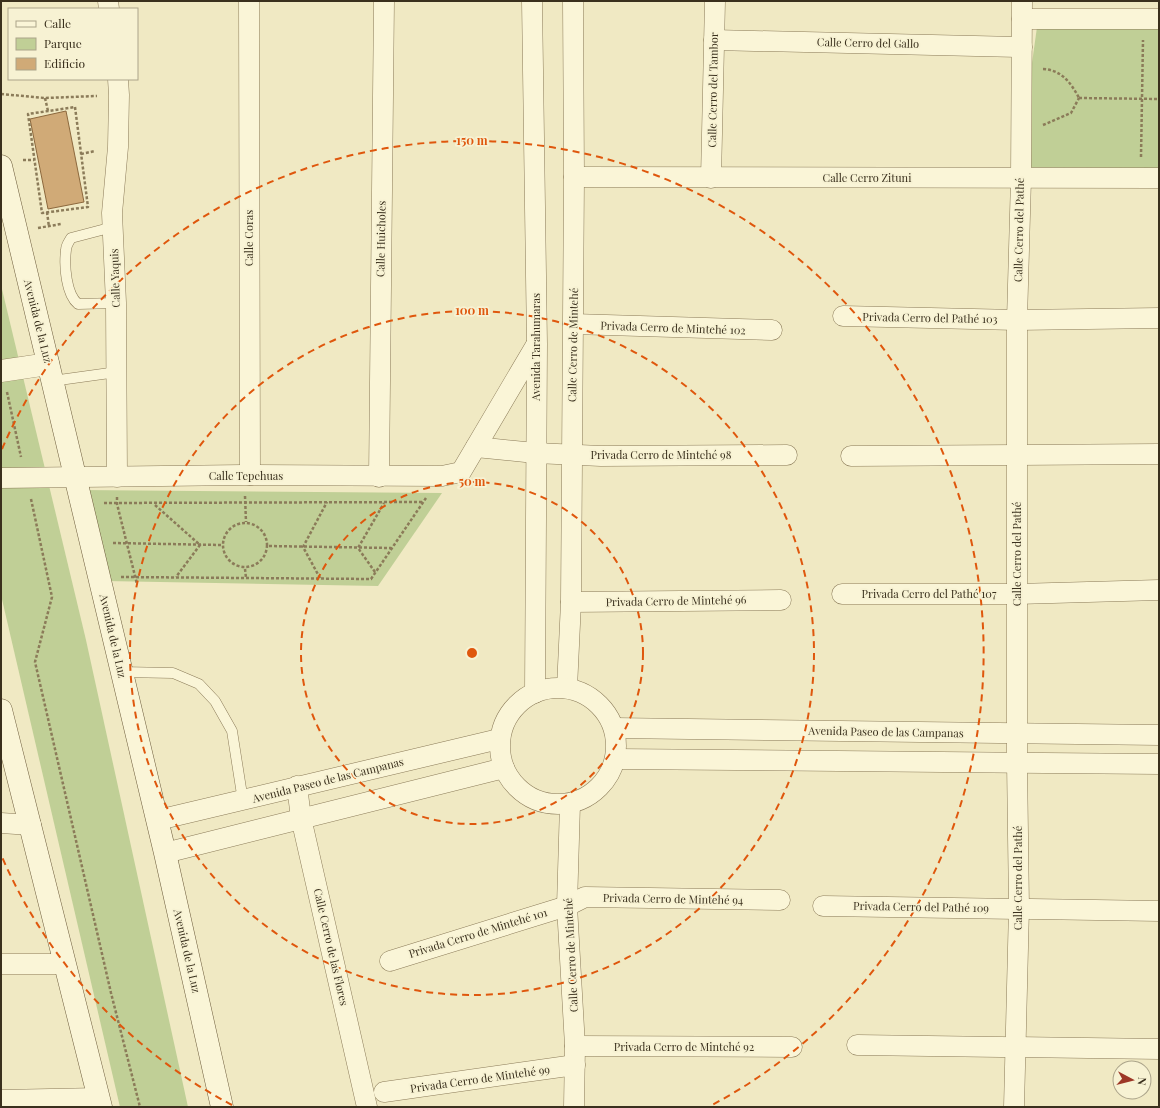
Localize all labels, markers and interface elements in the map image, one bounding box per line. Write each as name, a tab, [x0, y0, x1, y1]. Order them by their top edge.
legend	[8, 8, 138, 80]
text: Calle	[44, 15, 71, 31]
street label: Calle Cerro del Tambor	[704, 32, 721, 148]
street label: Calle Cerro del Gallo	[817, 34, 919, 51]
text: Parque	[44, 35, 82, 51]
text: Edificio	[44, 55, 86, 71]
text: 150 m	[456, 132, 488, 148]
street label: Calle Cerro Zituni	[823, 170, 911, 185]
street label: Calle Cerro del Pathé	[1010, 177, 1027, 282]
street label: Calle Huicholes	[372, 200, 389, 277]
street label: Calle Coras	[241, 210, 256, 266]
street label: Calle Yaquis	[106, 248, 123, 308]
street label: Avenida de la Luz	[21, 277, 56, 364]
street label: Calle Cerro de Mintehé	[564, 287, 581, 402]
street label: Avenida Tarahumaras	[528, 293, 543, 402]
text: 100 m	[455, 302, 489, 318]
street label: Privada Cerro del Pathé 103	[862, 309, 998, 326]
street label: Privada Cerro de Mintehé 102	[600, 317, 746, 338]
street label: Privada Cerro de Mintehé 98	[591, 447, 732, 462]
street label: Calle Tepehuas	[209, 468, 283, 483]
text: 50 m	[459, 473, 486, 489]
street label: Calle Cerro del Pathé	[1009, 501, 1024, 606]
street label: Privada Cerro del Pathé 107	[862, 586, 997, 601]
street label: Avenida de la Luz	[96, 591, 130, 679]
street label: Privada Cerro de Mintehé 96	[605, 592, 747, 609]
centre of rings	[465, 646, 479, 660]
street label: Avenida Paseo de las Campanas	[807, 723, 964, 740]
street label: Avenida Paseo de las Campanas	[250, 753, 405, 806]
street label: Calle Cerro del Pathé	[1010, 825, 1025, 930]
street label: Calle Cerro de las Flores	[311, 887, 352, 1007]
street label: Privada Cerro de Mintehé 94	[603, 890, 744, 907]
street label: Calle Cerro de Mintehé	[560, 897, 581, 1013]
street label: Privada Cerro del Pathé 109	[853, 898, 989, 915]
street label: Privada Cerro de Mintehé 101	[407, 904, 549, 961]
street label: Avenida de la Luz	[170, 906, 204, 994]
street label: Privada Cerro de Mintehé 92	[614, 1039, 754, 1054]
north arrow	[1112, 1060, 1152, 1100]
street label: Privada Cerro de Mintehé 99	[409, 1061, 551, 1096]
text: N	[1134, 1076, 1150, 1086]

